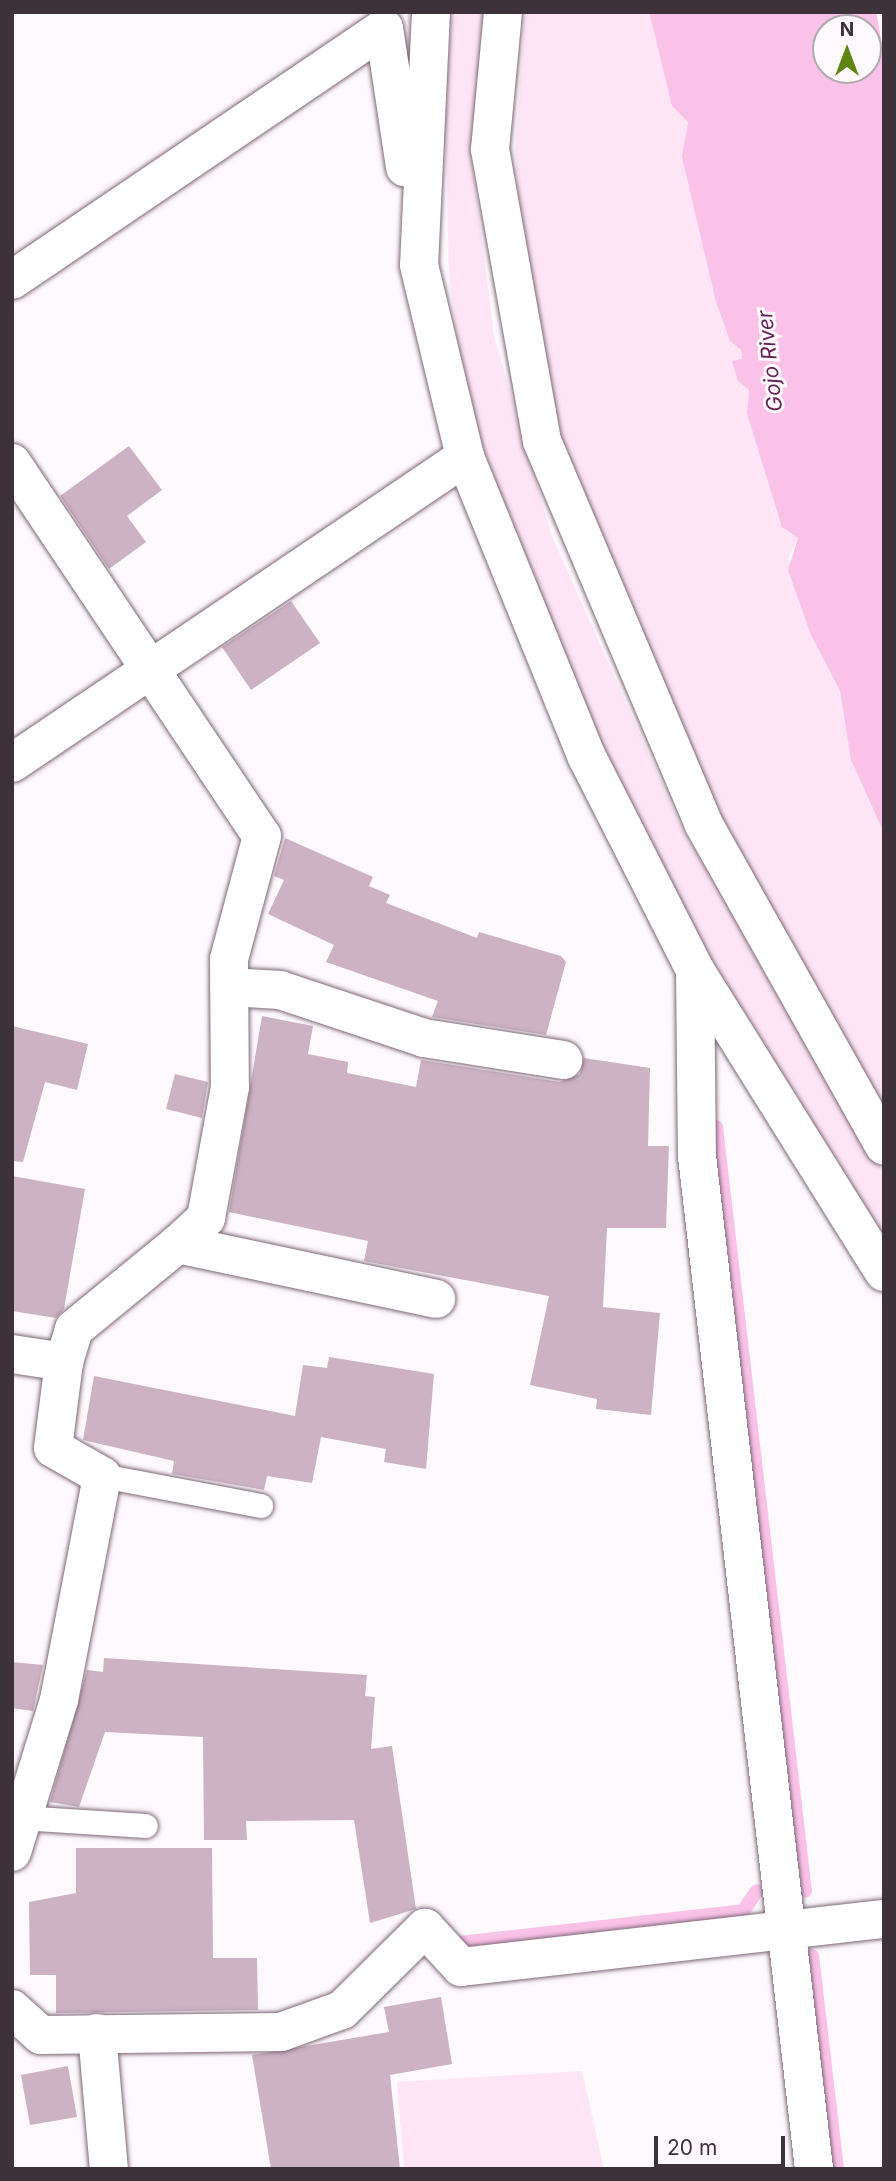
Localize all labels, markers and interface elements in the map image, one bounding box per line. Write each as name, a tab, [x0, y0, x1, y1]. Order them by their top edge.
north arrow	[812, 14, 882, 84]
text: N	[840, 18, 854, 41]
water label: Gojo River	[752, 309, 788, 413]
scale bar	[658, 2122, 789, 2166]
text: 20 m	[667, 2135, 717, 2160]

